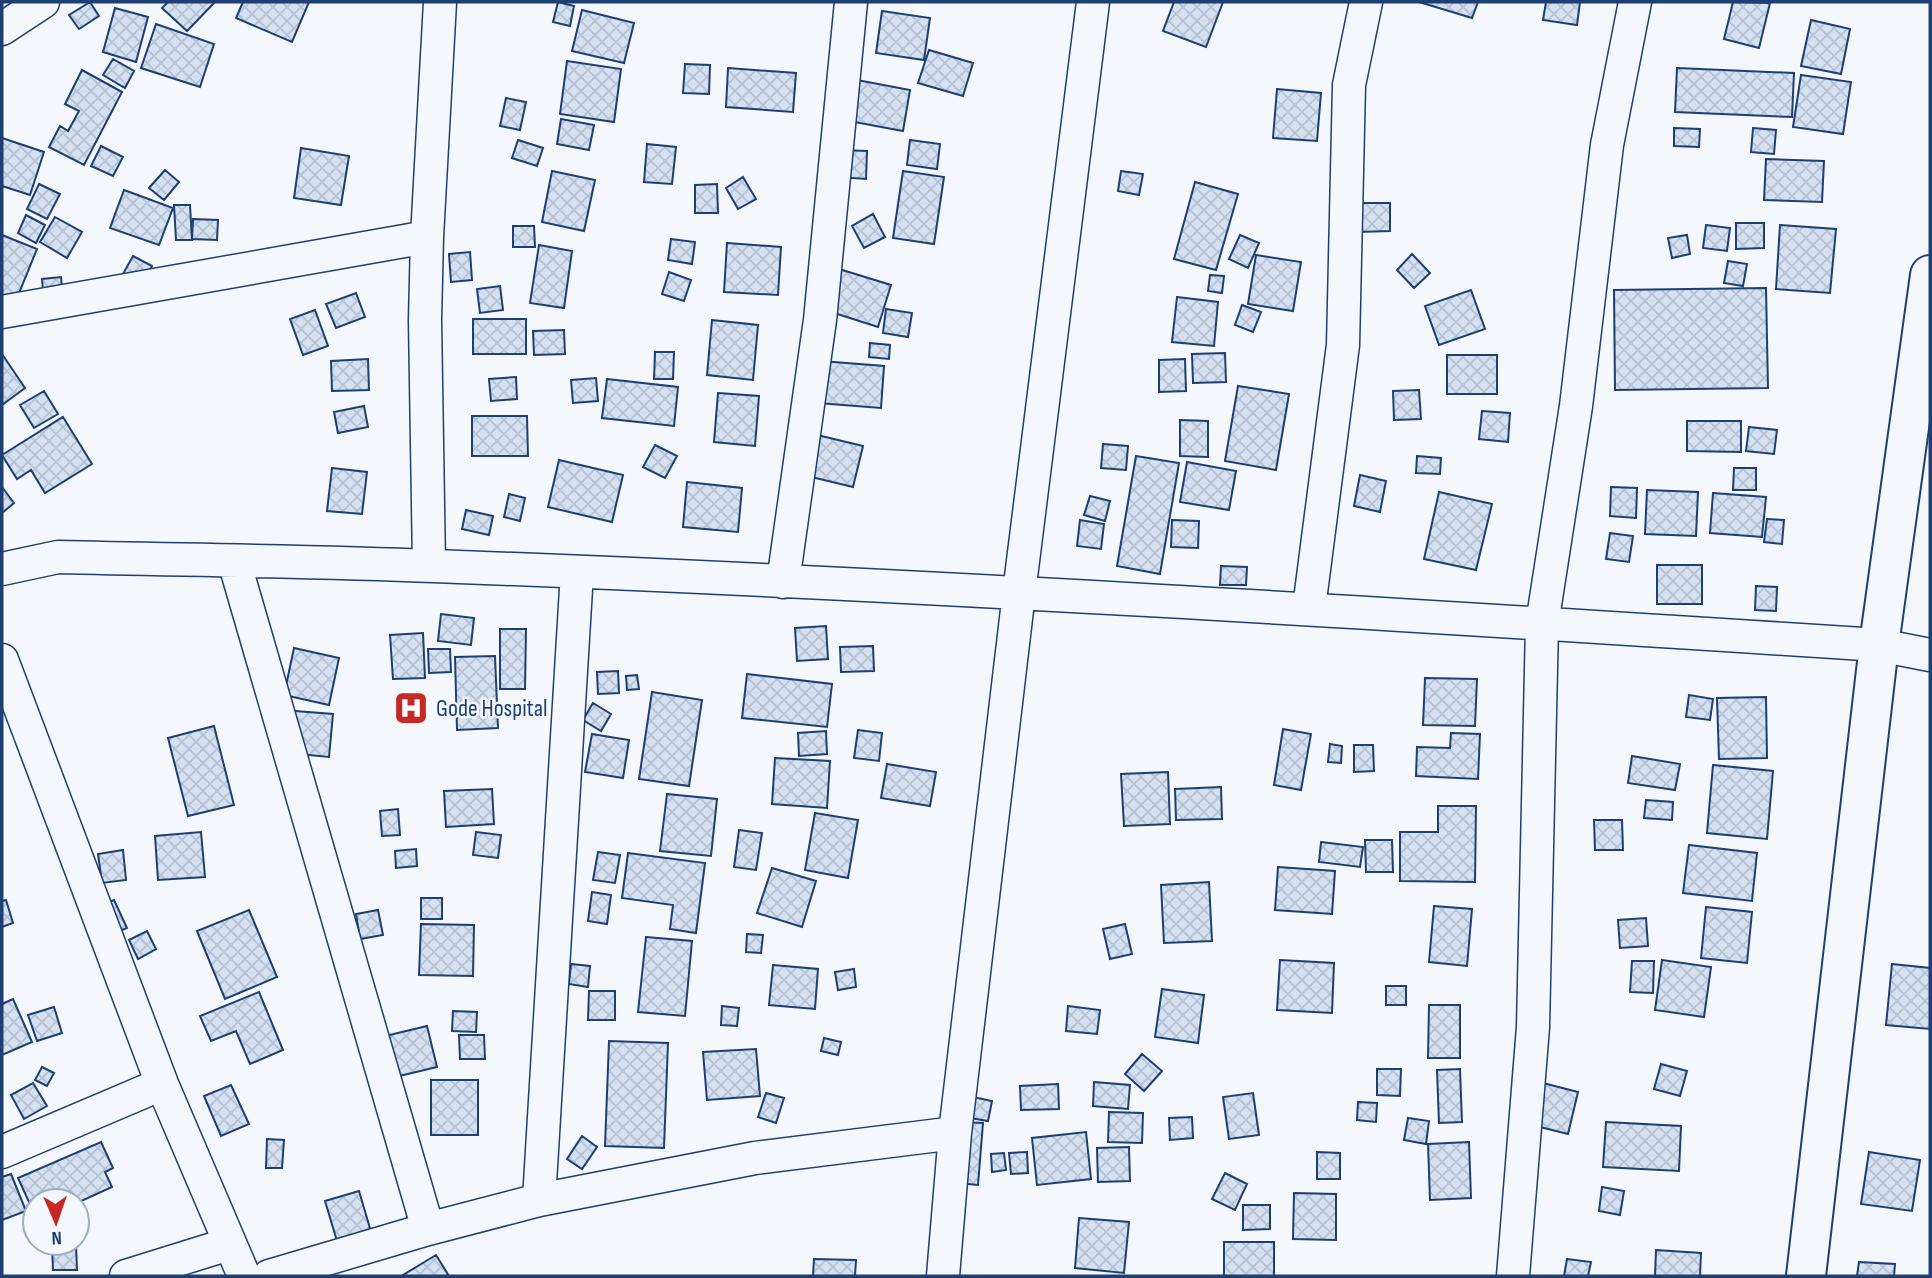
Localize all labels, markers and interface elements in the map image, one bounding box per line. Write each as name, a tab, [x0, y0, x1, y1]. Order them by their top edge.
hospital icon: Gode Hospital	[392, 689, 430, 727]
place label: Gode Hospital	[436, 694, 548, 723]
north arrow	[21, 1187, 91, 1257]
text: N	[51, 1226, 62, 1249]

